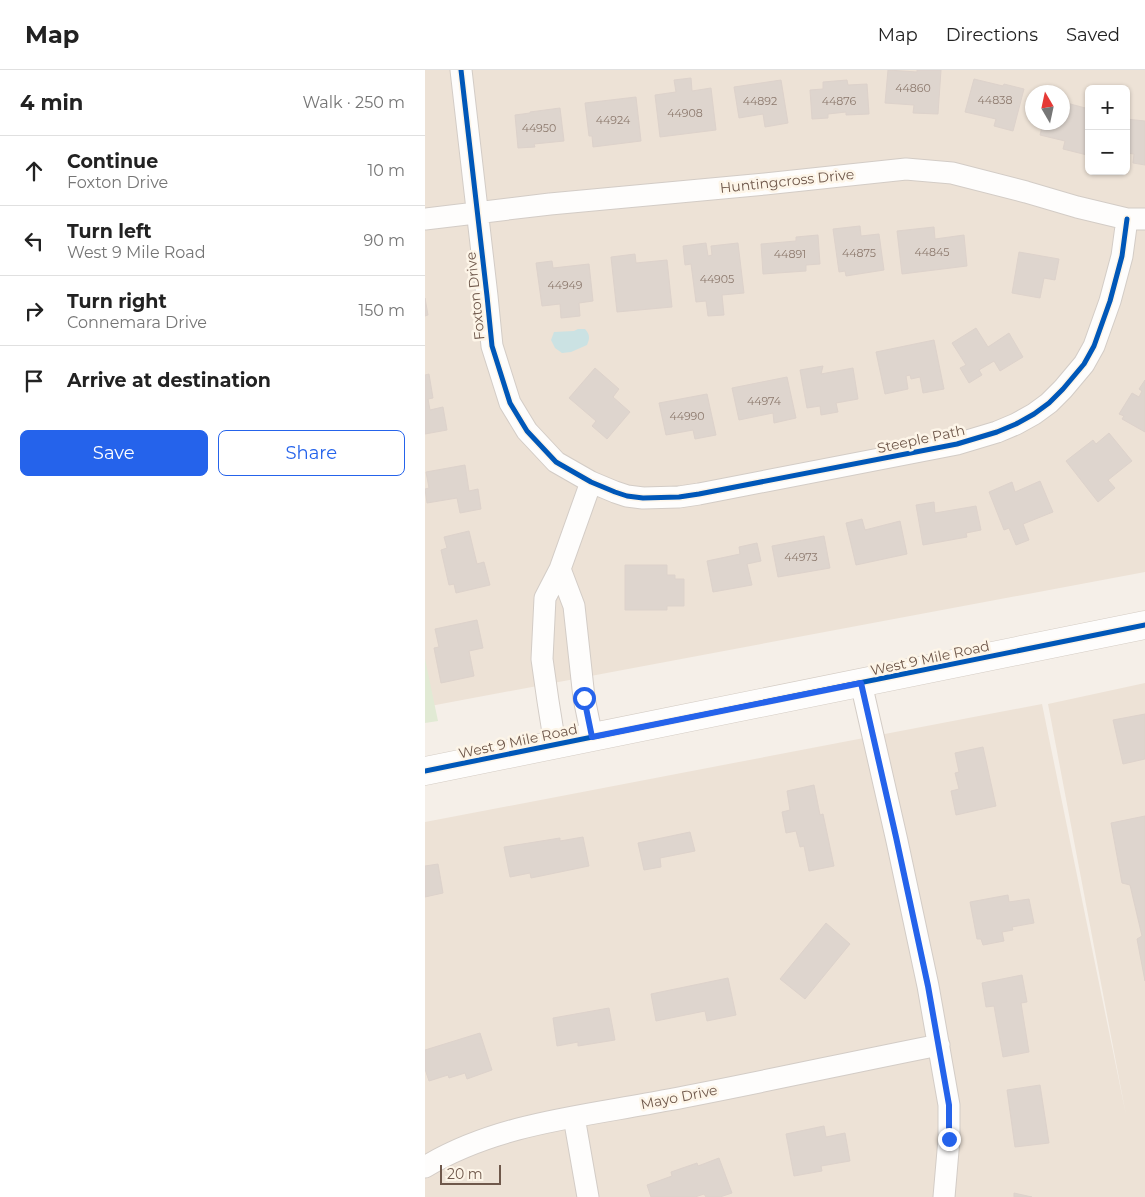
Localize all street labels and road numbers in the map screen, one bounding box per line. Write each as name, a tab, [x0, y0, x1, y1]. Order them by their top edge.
street label: Huntingcross Drive	[719, 165, 855, 197]
street label: Foxton Drive	[461, 251, 489, 341]
street label: Steeple Path	[875, 421, 967, 457]
street label: West 9 Mile Road	[869, 637, 991, 679]
street label: West 9 Mile Road	[457, 720, 579, 762]
street label: Mayo Drive	[639, 1081, 719, 1113]

